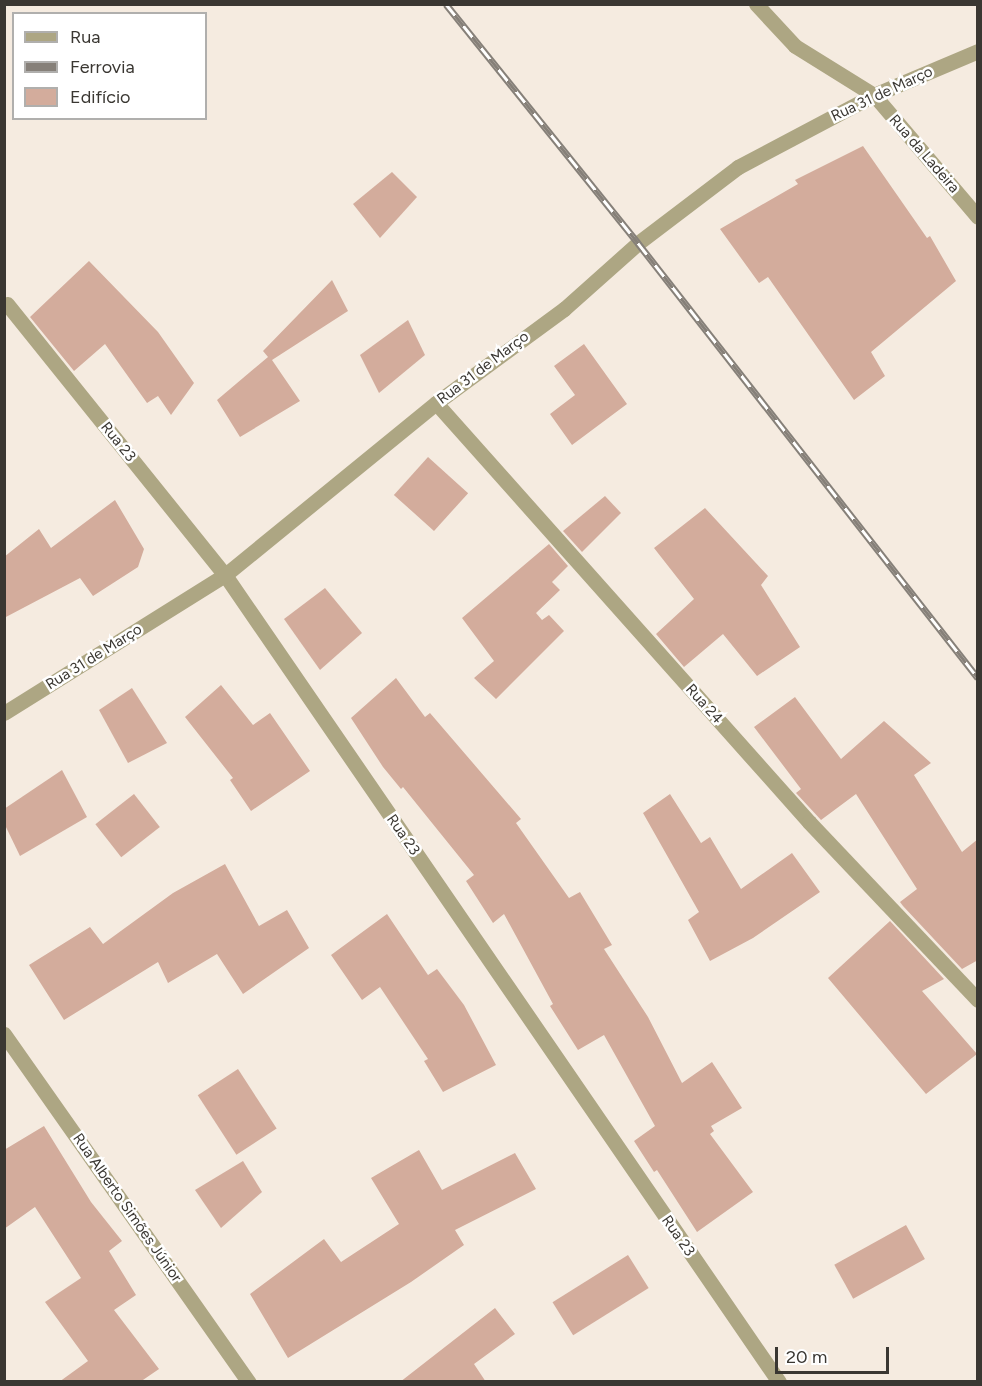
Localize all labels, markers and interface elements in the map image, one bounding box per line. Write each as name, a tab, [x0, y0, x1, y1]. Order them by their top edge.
legend	[12, 12, 207, 120]
text: Rua	[70, 26, 101, 48]
text: Ferrovia	[70, 56, 135, 78]
street label: Rua 31 de Março	[828, 63, 936, 125]
text: Edifício	[70, 86, 131, 108]
street label: Rua da Ladeira	[885, 111, 963, 197]
street label: Rua 31 de Março	[434, 328, 532, 408]
street label: Rua 23	[97, 419, 139, 465]
street label: Rua 31 de Março	[43, 620, 145, 694]
street label: Rua 24	[682, 681, 726, 727]
street label: Rua 23	[383, 811, 423, 859]
street label: Rua Alberto Simões Júnior	[69, 1130, 185, 1286]
street label: Rua 23	[658, 1212, 698, 1260]
scale bar	[778, 1335, 892, 1373]
text: 20 m	[786, 1346, 827, 1368]

